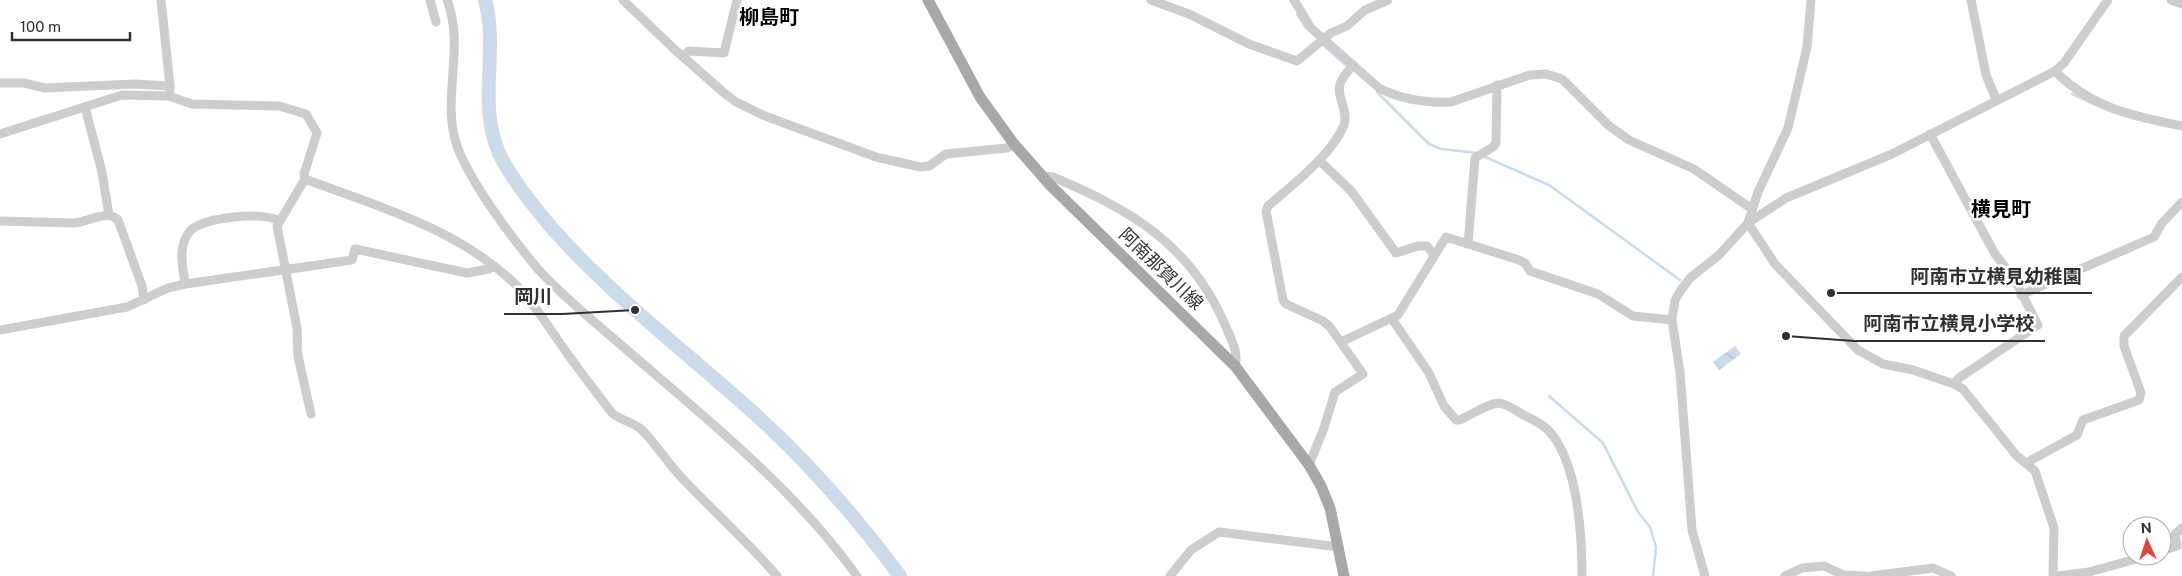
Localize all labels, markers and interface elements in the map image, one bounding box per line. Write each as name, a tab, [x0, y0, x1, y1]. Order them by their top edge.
district label: 柳島町	[739, 5, 799, 29]
scale bar	[12, 10, 130, 42]
text: 100 m	[20, 18, 61, 35]
district label: 横見町	[1971, 197, 2031, 221]
street label: 阿南那賀川線	[1115, 224, 1207, 314]
callout: 阿南市立横見幼稚園	[1901, 259, 2092, 293]
text: 阿南市立横見幼稚園	[1910, 265, 2082, 287]
callout: 岡川	[504, 280, 562, 314]
text: 岡川	[514, 285, 552, 307]
callout: 阿南市立横見小学校	[1854, 307, 2045, 341]
text: 阿南市立横見小学校	[1863, 312, 2035, 334]
north arrow	[2122, 516, 2172, 566]
text: N	[2140, 520, 2152, 536]

